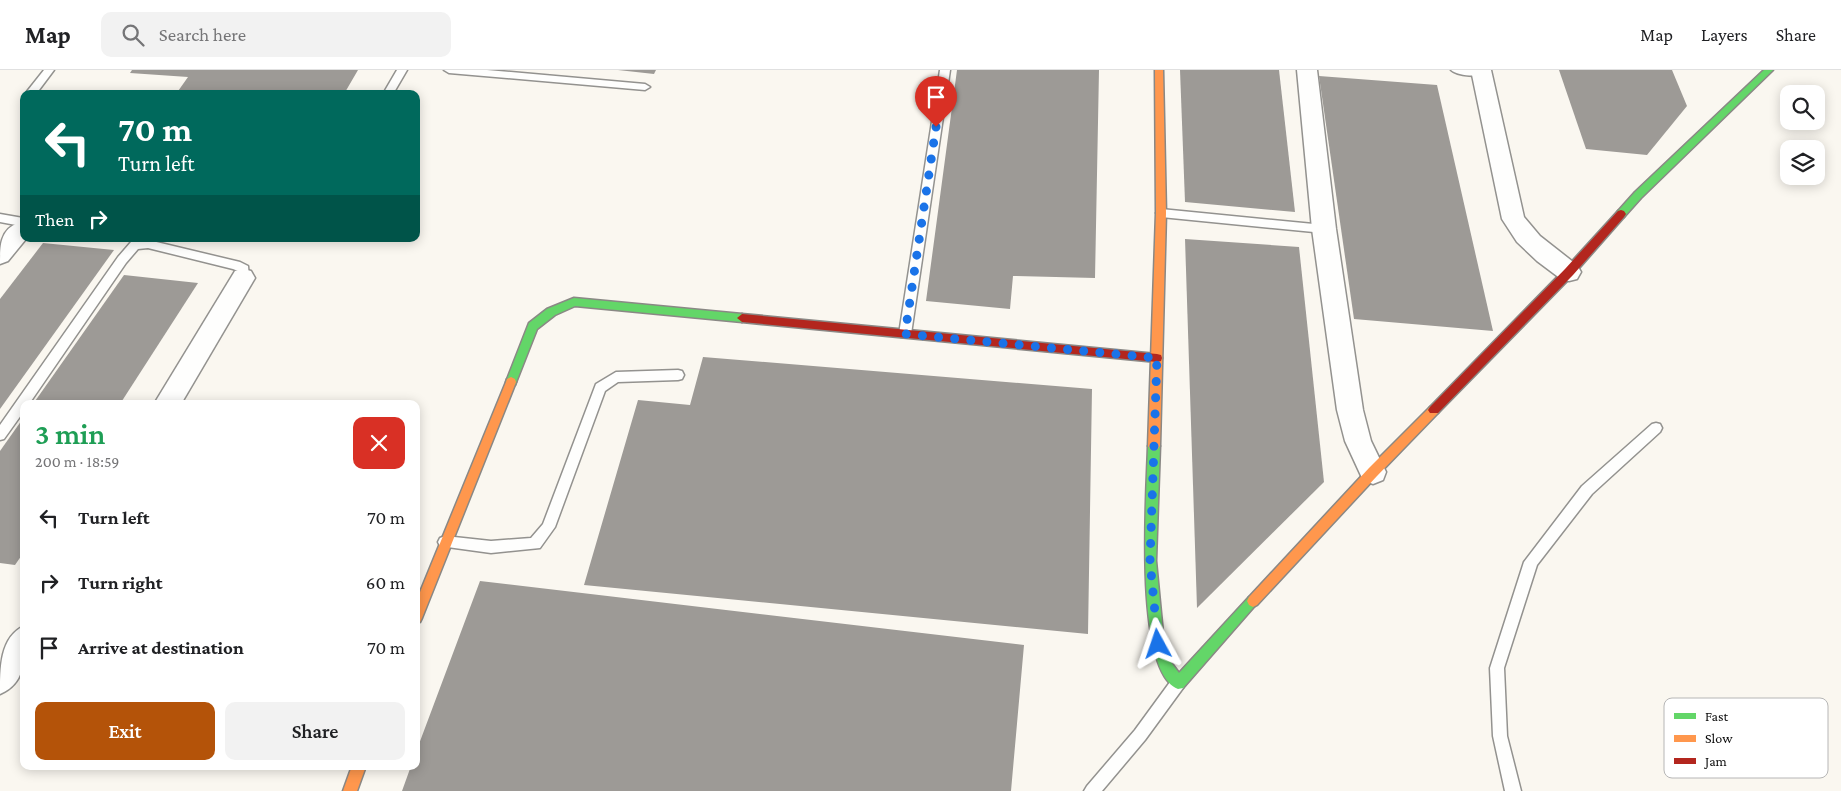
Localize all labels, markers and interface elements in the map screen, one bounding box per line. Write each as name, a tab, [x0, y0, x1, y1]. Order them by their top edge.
search box	[101, 12, 451, 57]
text: Map	[25, 21, 71, 48]
icon: search	[119, 21, 147, 49]
text: Search here	[159, 24, 246, 45]
text: Map	[1640, 25, 1673, 45]
text: Layers	[1701, 25, 1748, 45]
text: Share	[1776, 25, 1816, 45]
pin	[915, 76, 957, 127]
icon: arrive	[922, 83, 950, 111]
map controls	[1780, 85, 1825, 185]
button: search	[1780, 85, 1825, 130]
icon: left	[35, 110, 100, 175]
text: 70 m	[118, 110, 192, 149]
button: layers	[1780, 140, 1825, 185]
text: Turn left	[118, 151, 195, 176]
icon: right	[84, 205, 112, 233]
text: Then	[35, 209, 74, 230]
text: 3 min	[35, 417, 105, 450]
button: close	[353, 417, 405, 469]
text: 200 m · 18:59	[35, 453, 119, 470]
icon: left	[35, 504, 63, 532]
text: Turn left	[78, 507, 150, 528]
text: 70 m	[367, 507, 405, 528]
icon: right	[35, 569, 63, 597]
text: Turn right	[78, 572, 163, 593]
text: 60 m	[366, 572, 405, 593]
position arrow	[1131, 617, 1183, 669]
icon: arrive	[35, 634, 63, 662]
text: Arrive at destination	[78, 637, 244, 658]
text: 70 m	[367, 637, 405, 658]
legend	[1664, 698, 1828, 778]
button: Exit	[35, 702, 215, 760]
button: Share	[225, 702, 405, 760]
text: Fast	[1705, 708, 1729, 724]
text: Slow	[1705, 730, 1733, 746]
text: Jam	[1703, 753, 1727, 769]

